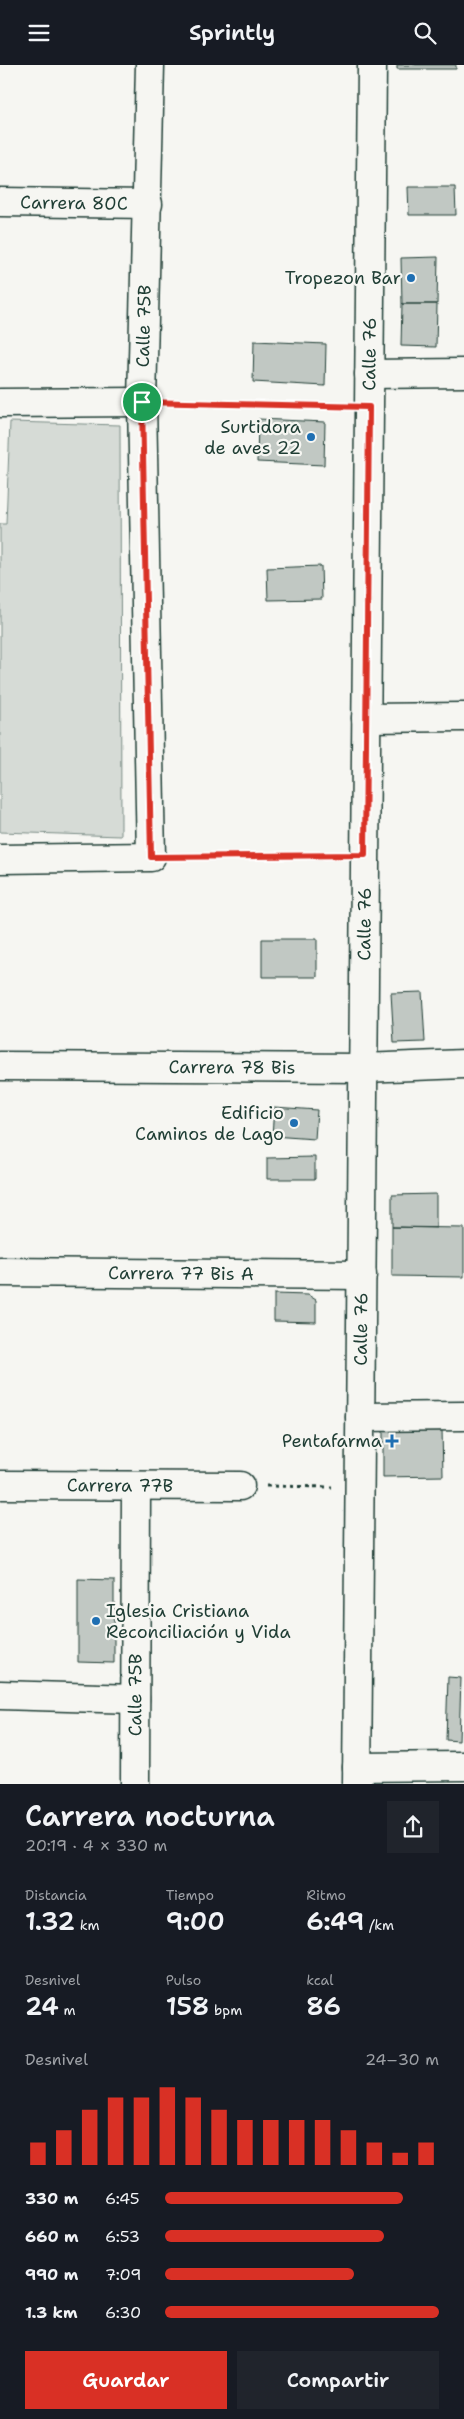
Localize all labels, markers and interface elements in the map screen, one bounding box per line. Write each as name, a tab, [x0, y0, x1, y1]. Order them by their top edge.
text: Sprintly	[189, 18, 275, 47]
icon: menu	[25, 19, 53, 47]
icon: search	[411, 19, 439, 47]
street label: Carrera 80C	[20, 190, 128, 216]
place label: Tropezon Bar	[285, 266, 401, 290]
marker: Tropezon Bar	[405, 272, 417, 284]
street label: Calle 75B	[131, 285, 157, 368]
street label: Calle 76	[357, 317, 382, 391]
pin	[121, 381, 163, 423]
icon: arrive	[128, 388, 156, 416]
place label: Surtidora de aves 22	[204, 415, 301, 460]
marker: Surtidora de aves 22	[305, 431, 317, 443]
street label: Calle 76	[352, 887, 377, 961]
street label: Carrera 78 Bis	[169, 1055, 295, 1080]
place label: Edificio Caminos de Lago	[135, 1101, 284, 1146]
marker: Edificio Caminos de Lago	[288, 1117, 300, 1129]
street label: Carrera 77 Bis A	[108, 1261, 254, 1286]
street label: Calle 76	[349, 1292, 373, 1366]
place label: Pentafarma	[282, 1429, 382, 1453]
marker: Pentafarma	[386, 1435, 398, 1447]
street label: Carrera 77B	[67, 1473, 173, 1498]
place label: Iglesia Cristiana Reconciliación y Vida	[106, 1599, 291, 1644]
marker: Iglesia Cristiana Reconciliación y Vida	[90, 1615, 102, 1627]
street label: Calle 75B	[123, 1654, 147, 1736]
text: Carrera nocturna	[25, 1797, 275, 1835]
button: share	[387, 1801, 439, 1853]
text: 20:19 · 4 × 330 m	[25, 1835, 167, 1856]
text: Distancia	[25, 1886, 87, 1904]
text: Tiempo	[166, 1886, 214, 1904]
text: Ritmo	[306, 1886, 346, 1904]
text: 1.32	[25, 1904, 75, 1938]
text: 9:00	[166, 1904, 225, 1938]
text: 6:49	[306, 1904, 364, 1938]
text: km	[75, 1916, 99, 1934]
text: /km	[364, 1916, 394, 1934]
text: Desnivel	[25, 1971, 80, 1989]
text: Pulso	[166, 1971, 201, 1989]
text: kcal	[306, 1971, 334, 1989]
text: 24	[25, 1989, 59, 2023]
text: 158	[166, 1989, 209, 2023]
text: 86	[306, 1989, 341, 2023]
text: m	[59, 2001, 76, 2019]
text: bpm	[209, 2001, 242, 2019]
text: Desnivel	[25, 2049, 88, 2070]
text: 24–30 m	[365, 2049, 439, 2070]
text: 330 m	[25, 2188, 78, 2209]
text: 6:45	[105, 2188, 140, 2209]
text: 660 m	[25, 2226, 79, 2247]
text: 6:53	[105, 2226, 140, 2247]
text: 990 m	[25, 2264, 78, 2285]
text: 7:09	[105, 2264, 141, 2285]
text: 1.3 km	[25, 2302, 78, 2323]
text: 6:30	[105, 2302, 141, 2323]
button: Guardar	[25, 2351, 227, 2409]
button: Compartir	[237, 2351, 439, 2409]

